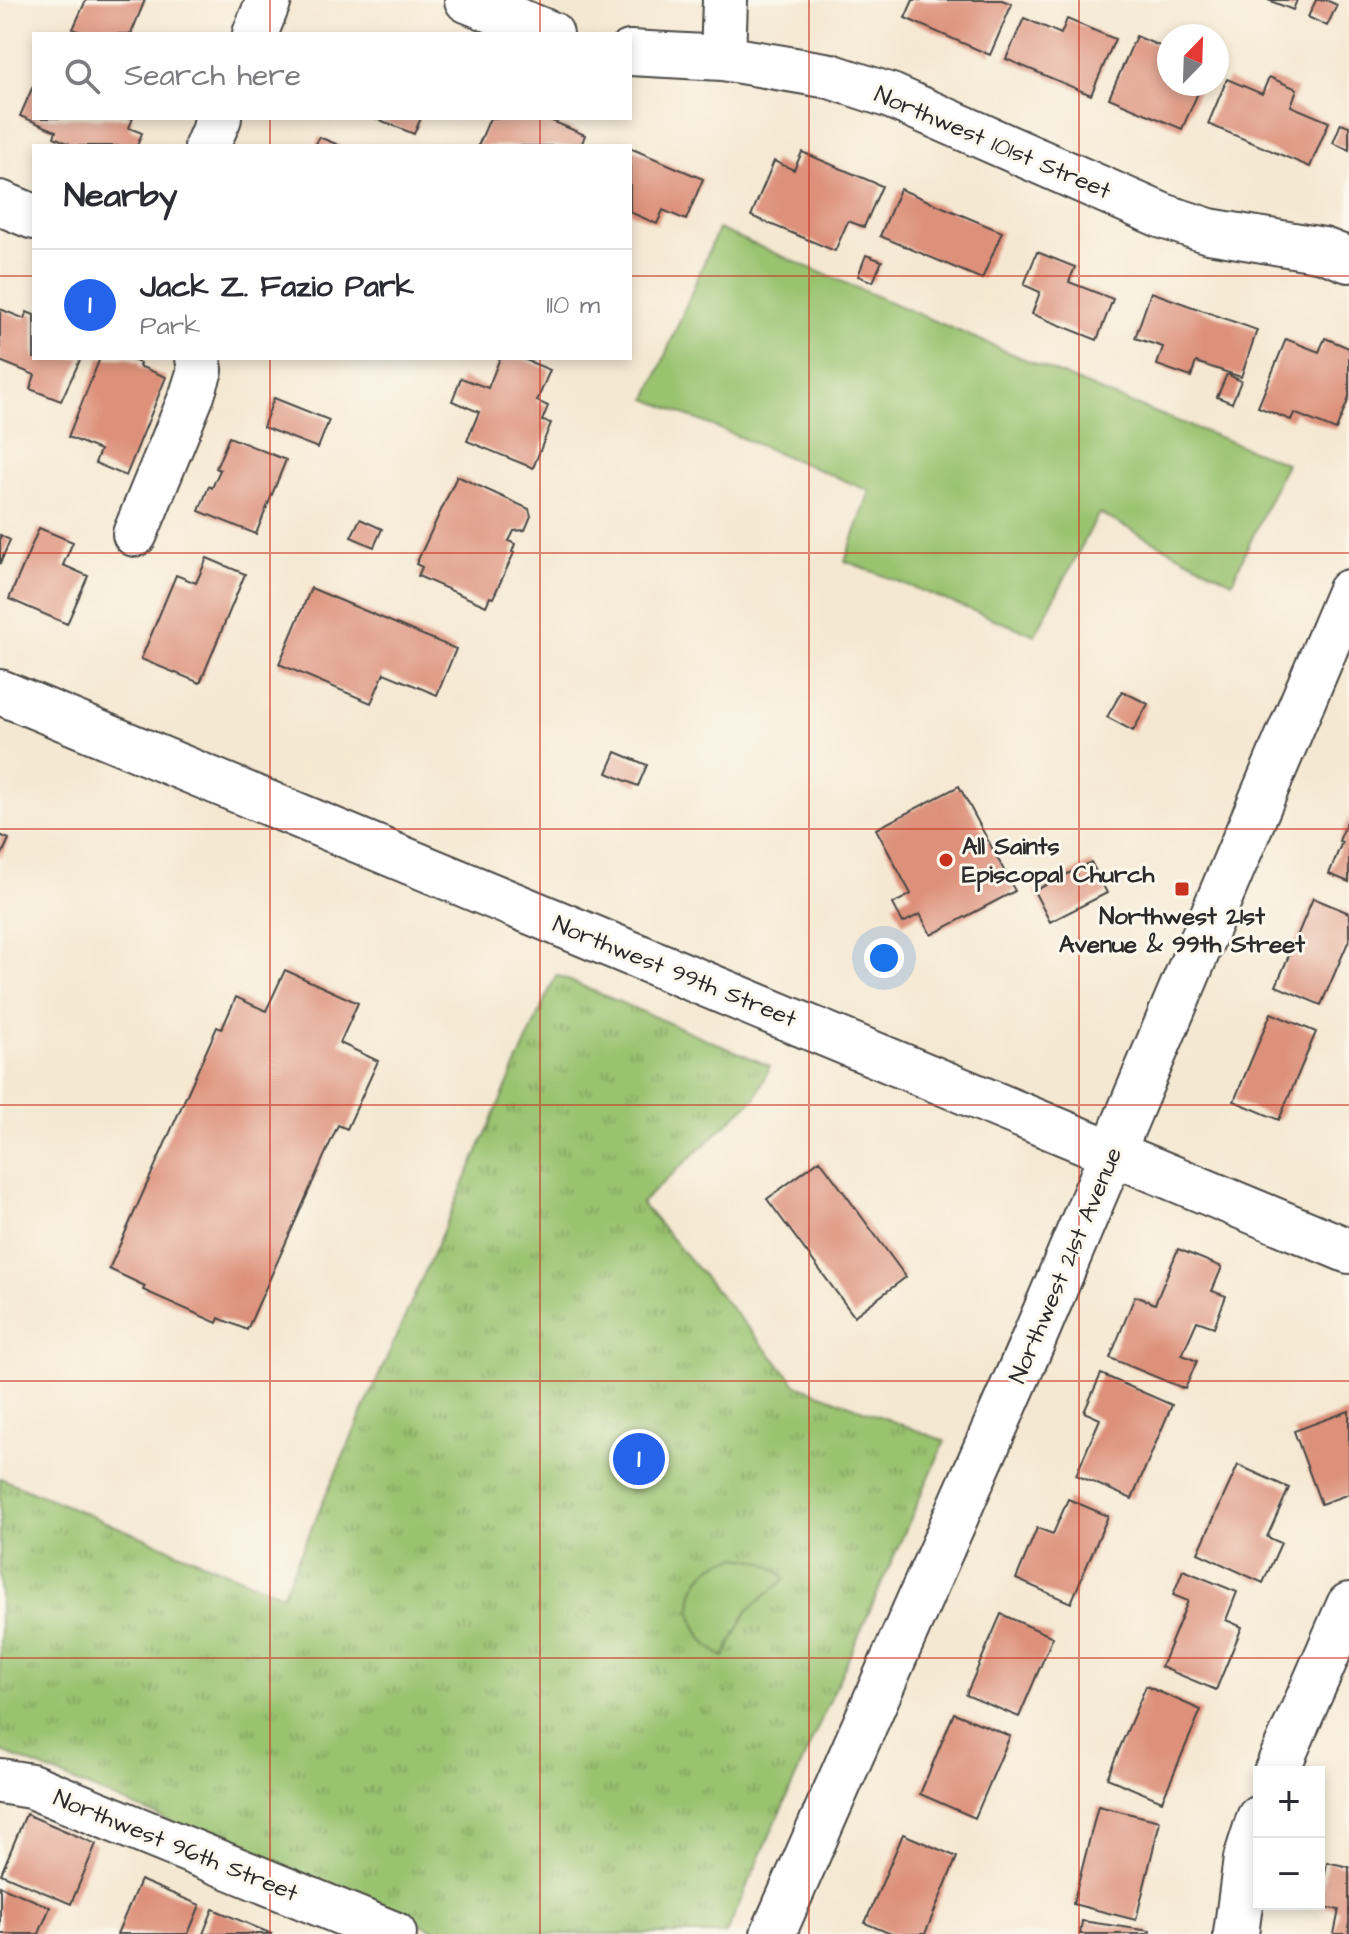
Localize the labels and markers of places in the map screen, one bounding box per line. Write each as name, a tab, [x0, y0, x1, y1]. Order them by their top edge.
place label: All Saints Episcopal Church	[962, 830, 1155, 892]
marker: All Saints Episcopal Church	[937, 851, 955, 869]
marker: Northwest 21st Avenue & 99th Street	[1173, 880, 1191, 898]
place label: Northwest 21st Avenue & 99th Street	[1059, 900, 1305, 962]
pin: 1	[613, 1429, 665, 1489]

